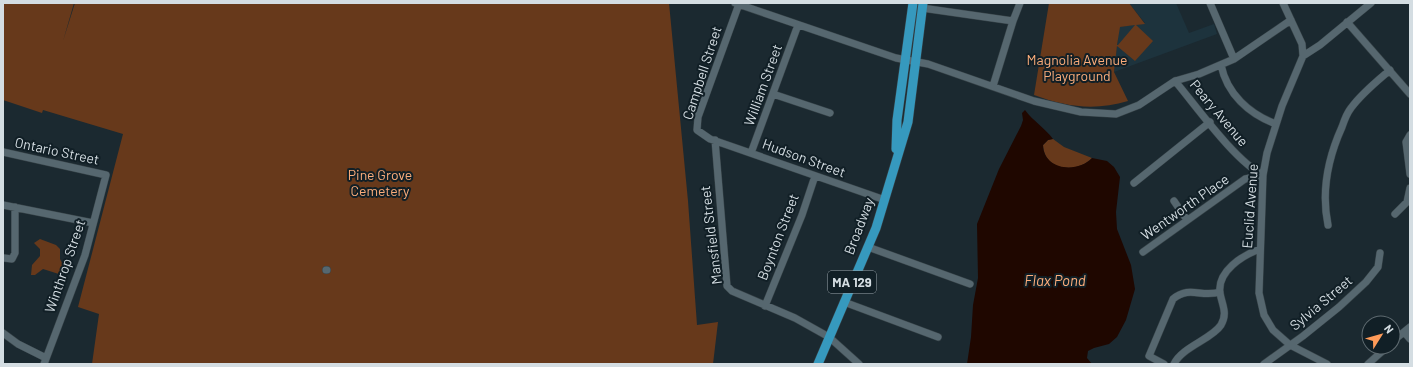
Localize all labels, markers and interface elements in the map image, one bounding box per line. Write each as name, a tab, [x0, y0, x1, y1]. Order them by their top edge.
street label: Campbell Street	[678, 24, 725, 122]
street label: William Street	[740, 42, 785, 128]
park label: Magnolia Avenue Playground	[1027, 51, 1127, 84]
street label: Peary Avenue	[1187, 76, 1252, 149]
street label: Ontario Street	[13, 133, 101, 168]
street label: Hudson Street	[760, 135, 848, 180]
street label: Euclid Avenue	[1238, 163, 1261, 249]
park label: Pine Grove Cemetery	[348, 166, 412, 199]
street label: Wentworth Place	[1138, 170, 1232, 243]
street label: Mansfield Street	[696, 185, 725, 285]
street label: Boynton Street	[753, 191, 802, 282]
street label: Broadway	[840, 194, 877, 257]
street label: Winthrop Street	[41, 217, 88, 315]
road number: MA 129	[828, 271, 876, 293]
water label: Flax Pond	[1024, 271, 1086, 289]
street label: Sylvia Street	[1286, 272, 1355, 334]
north arrow	[1361, 315, 1401, 355]
text: N	[1382, 322, 1397, 336]

